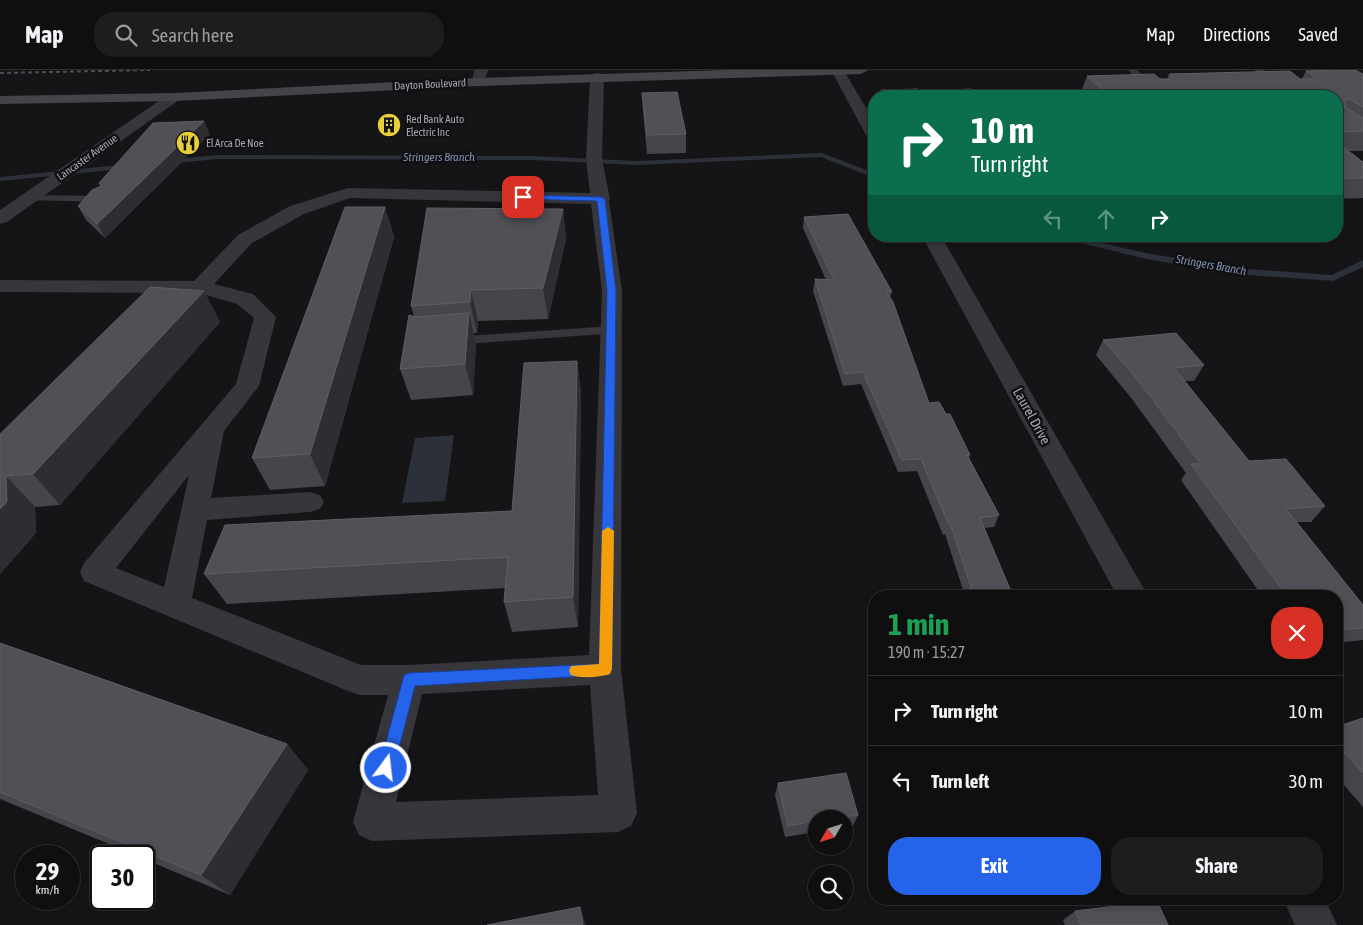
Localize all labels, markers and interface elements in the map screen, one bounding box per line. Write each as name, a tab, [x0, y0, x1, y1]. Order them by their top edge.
search box	[94, 12, 444, 57]
text: Map	[25, 21, 64, 48]
icon: search	[112, 21, 140, 49]
text: Search here	[152, 24, 234, 46]
text: Map	[1146, 24, 1175, 45]
text: Directions	[1203, 24, 1270, 45]
text: Saved	[1298, 24, 1338, 45]
street label: Dayton Boulevard	[394, 76, 466, 92]
icon: right	[888, 110, 953, 175]
text: 10 m	[971, 110, 1034, 150]
building icon: Red Bank Auto Electric Inc	[376, 112, 402, 138]
place label: Red Bank Auto Electric Inc	[406, 113, 464, 138]
restaurant icon: El Arca De Noe	[175, 130, 201, 156]
street label: Lancaster Avenue	[54, 132, 120, 182]
place label: El Arca De Noe	[206, 137, 264, 149]
water label: Stringers Branch	[402, 150, 475, 164]
text: Turn right	[971, 151, 1048, 177]
pin	[502, 176, 544, 218]
icon: arrive	[509, 183, 537, 211]
icon: left	[1039, 205, 1067, 233]
icon: ahead	[1092, 205, 1120, 233]
icon: right	[1145, 205, 1173, 233]
water label: Stringers Branch	[1174, 252, 1248, 278]
street label: Laurel Drive	[1010, 385, 1054, 447]
text: 1 min	[888, 607, 949, 641]
button: close	[1271, 607, 1323, 659]
text: 190 m · 15:27	[888, 643, 965, 661]
icon: right	[888, 697, 916, 725]
text: Turn right	[931, 700, 998, 722]
text: 10 m	[1289, 700, 1323, 722]
position arrow	[359, 741, 411, 793]
icon: left	[888, 767, 916, 795]
text: Turn left	[931, 770, 989, 792]
text: 30 m	[1289, 770, 1323, 792]
north arrow	[808, 810, 852, 855]
map controls	[808, 810, 853, 910]
button: Exit	[888, 837, 1101, 895]
button: Share	[1111, 837, 1323, 895]
speed limit sign: 30	[90, 845, 155, 910]
text: 29	[36, 857, 59, 885]
button: search	[808, 865, 853, 910]
text: km/h	[36, 883, 59, 897]

